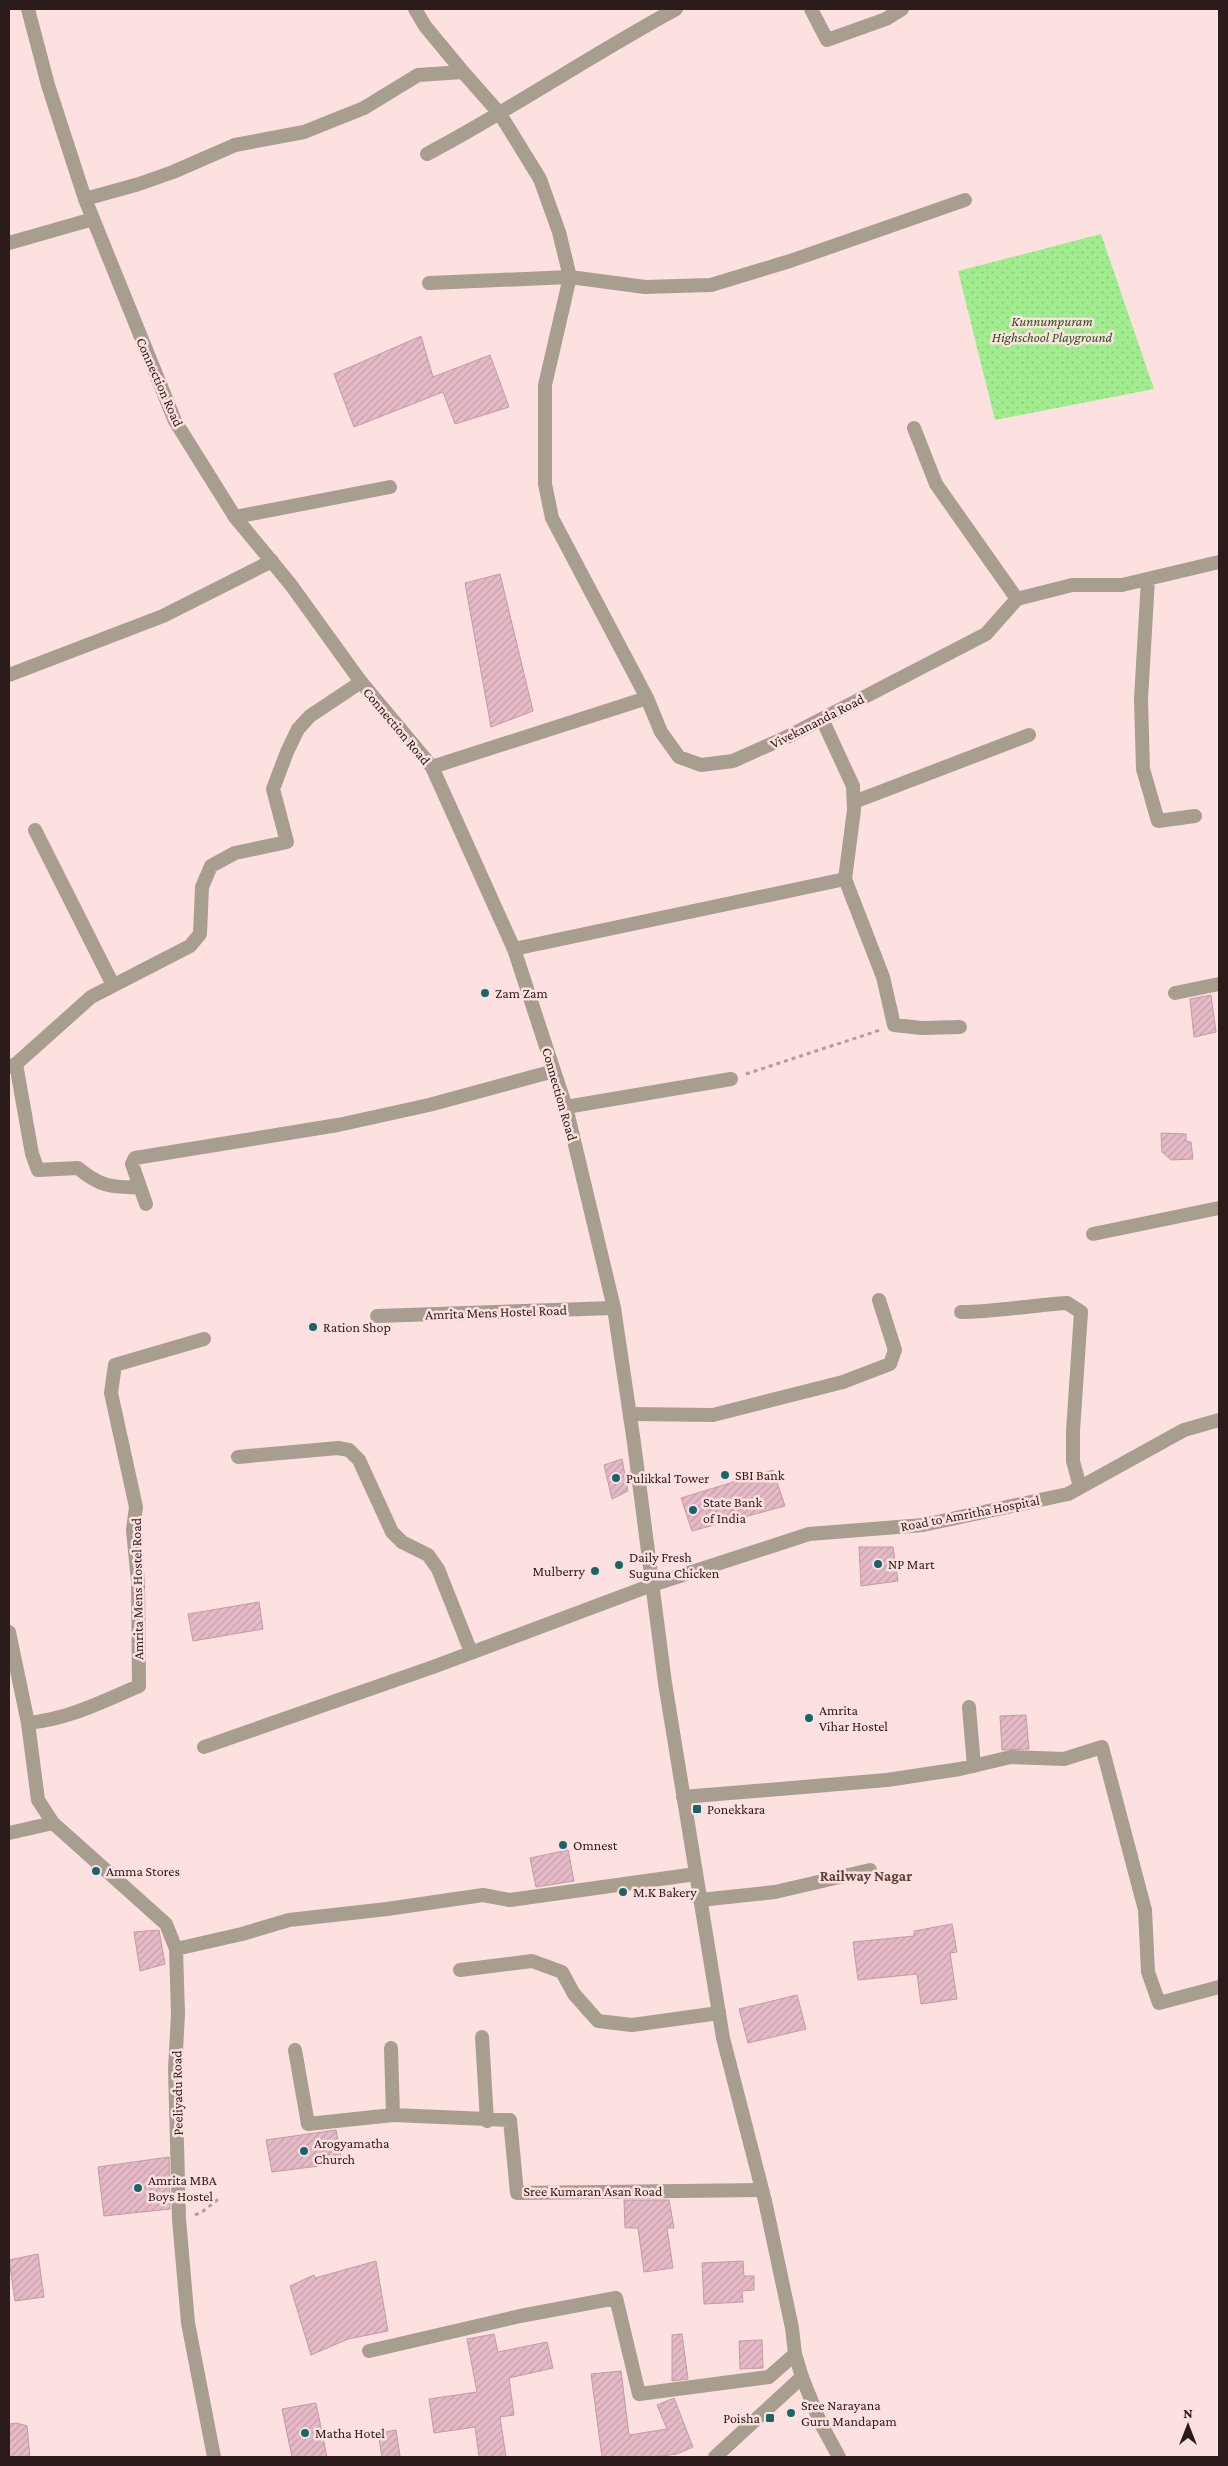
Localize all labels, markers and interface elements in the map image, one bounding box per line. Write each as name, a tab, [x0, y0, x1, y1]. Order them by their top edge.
park label: Kunnumpuram Highschool Playground	[992, 313, 1113, 345]
street label: Connection Road	[133, 335, 187, 430]
street label: Connection Road	[360, 684, 434, 768]
street label: Vivekananda Road	[767, 690, 867, 752]
place label: Zam Zam	[495, 985, 548, 1001]
marker: Zam Zam	[479, 987, 491, 999]
street label: Connection Road	[539, 1046, 581, 1143]
street label: Amrita Mens Hostel Road	[425, 1302, 568, 1322]
place label: Ration Shop	[323, 1319, 391, 1335]
marker: Ration Shop	[307, 1321, 319, 1333]
place label: SBI Bank	[735, 1467, 785, 1483]
marker: SBI Bank	[719, 1469, 731, 1481]
place label: Pulikkal Tower	[626, 1470, 709, 1486]
marker: Pulikkal Tower	[610, 1472, 622, 1484]
street label: Road to Amritha Hospital	[899, 1492, 1041, 1534]
place label: State Bank of India	[703, 1494, 763, 1526]
marker: State Bank of India	[687, 1504, 699, 1516]
street label: Amrita Mens Hostel Road	[128, 1517, 146, 1660]
place label: Daily Fresh Suguna Chicken	[629, 1549, 720, 1581]
place label: NP Mart	[888, 1556, 935, 1572]
marker: NP Mart	[872, 1558, 884, 1570]
marker: Daily Fresh Suguna Chicken	[613, 1559, 625, 1571]
place label: Mulberry	[533, 1563, 586, 1579]
marker: Mulberry	[589, 1565, 601, 1577]
place label: Amrita Vihar Hostel	[819, 1702, 888, 1734]
marker: Amrita Vihar Hostel	[803, 1712, 815, 1724]
place label: Ponekkara	[707, 1801, 766, 1817]
marker: Ponekkara	[691, 1803, 703, 1815]
place label: Omnest	[573, 1837, 618, 1853]
marker: Omnest	[557, 1839, 569, 1851]
place label: Amma Stores	[106, 1863, 180, 1879]
marker: Amma Stores	[90, 1865, 102, 1877]
district label: Railway Nagar	[820, 1868, 912, 1884]
place label: M.K Bakery	[633, 1884, 697, 1900]
marker: M.K Bakery	[617, 1886, 629, 1898]
street label: Peeliyadu Road	[168, 2050, 186, 2136]
place label: Arogyamatha Church	[314, 2135, 390, 2167]
marker: Arogyamatha Church	[298, 2145, 310, 2157]
place label: Amrita MBA Boys Hostel	[148, 2172, 217, 2204]
marker: Amrita MBA Boys Hostel	[132, 2182, 144, 2194]
street label: Sree Kumaran Asan Road	[524, 2183, 663, 2199]
place label: Sree Narayana Guru Mandapam	[801, 2397, 897, 2429]
north arrow	[1163, 2401, 1213, 2451]
text: N	[1183, 2405, 1193, 2421]
marker: Sree Narayana Guru Mandapam	[785, 2407, 797, 2419]
place label: Poisha	[723, 2410, 761, 2426]
marker: Poisha	[764, 2412, 776, 2424]
place label: Matha Hotel	[315, 2425, 385, 2441]
marker: Matha Hotel	[299, 2427, 311, 2439]

